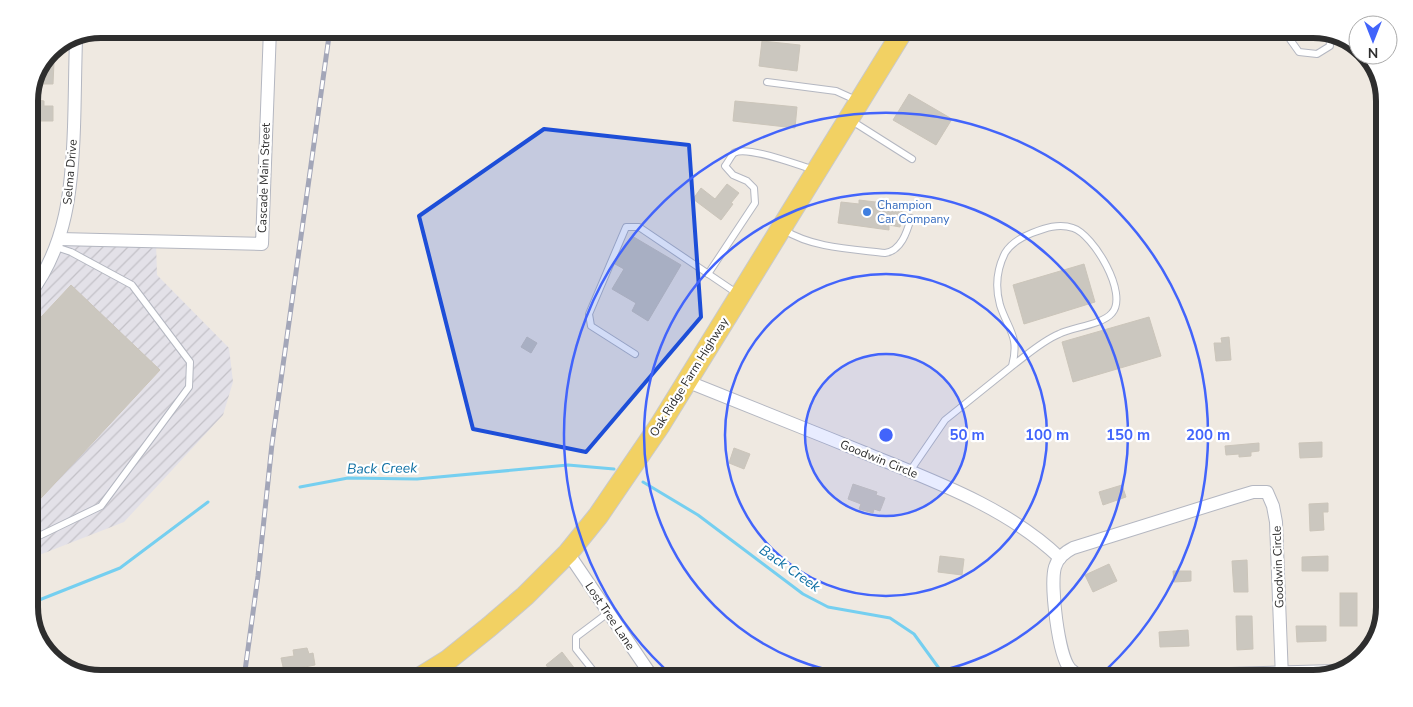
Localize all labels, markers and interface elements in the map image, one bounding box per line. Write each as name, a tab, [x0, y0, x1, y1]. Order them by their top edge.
north arrow	[1348, 15, 1398, 65]
text: N	[1368, 43, 1378, 62]
street label: Cascade Main Street	[254, 122, 274, 233]
street label: Selma Drive	[59, 139, 81, 205]
place label: Champion Car Company	[877, 197, 950, 227]
marker: Champion Car Company	[861, 206, 873, 218]
street label: Oak Ridge Farm Highway	[646, 314, 733, 440]
text: 50 m	[949, 425, 985, 445]
text: 100 m	[1025, 425, 1069, 445]
text: 150 m	[1106, 425, 1150, 445]
text: 200 m	[1186, 425, 1230, 445]
centre of rings	[877, 426, 895, 444]
street label: Goodwin Circle	[838, 436, 920, 482]
water label: Back Creek	[347, 458, 418, 479]
street label: Goodwin Circle	[1269, 526, 1287, 608]
water label: Back Creek	[756, 540, 825, 597]
street label: Lost Tree Lane	[581, 579, 639, 653]

